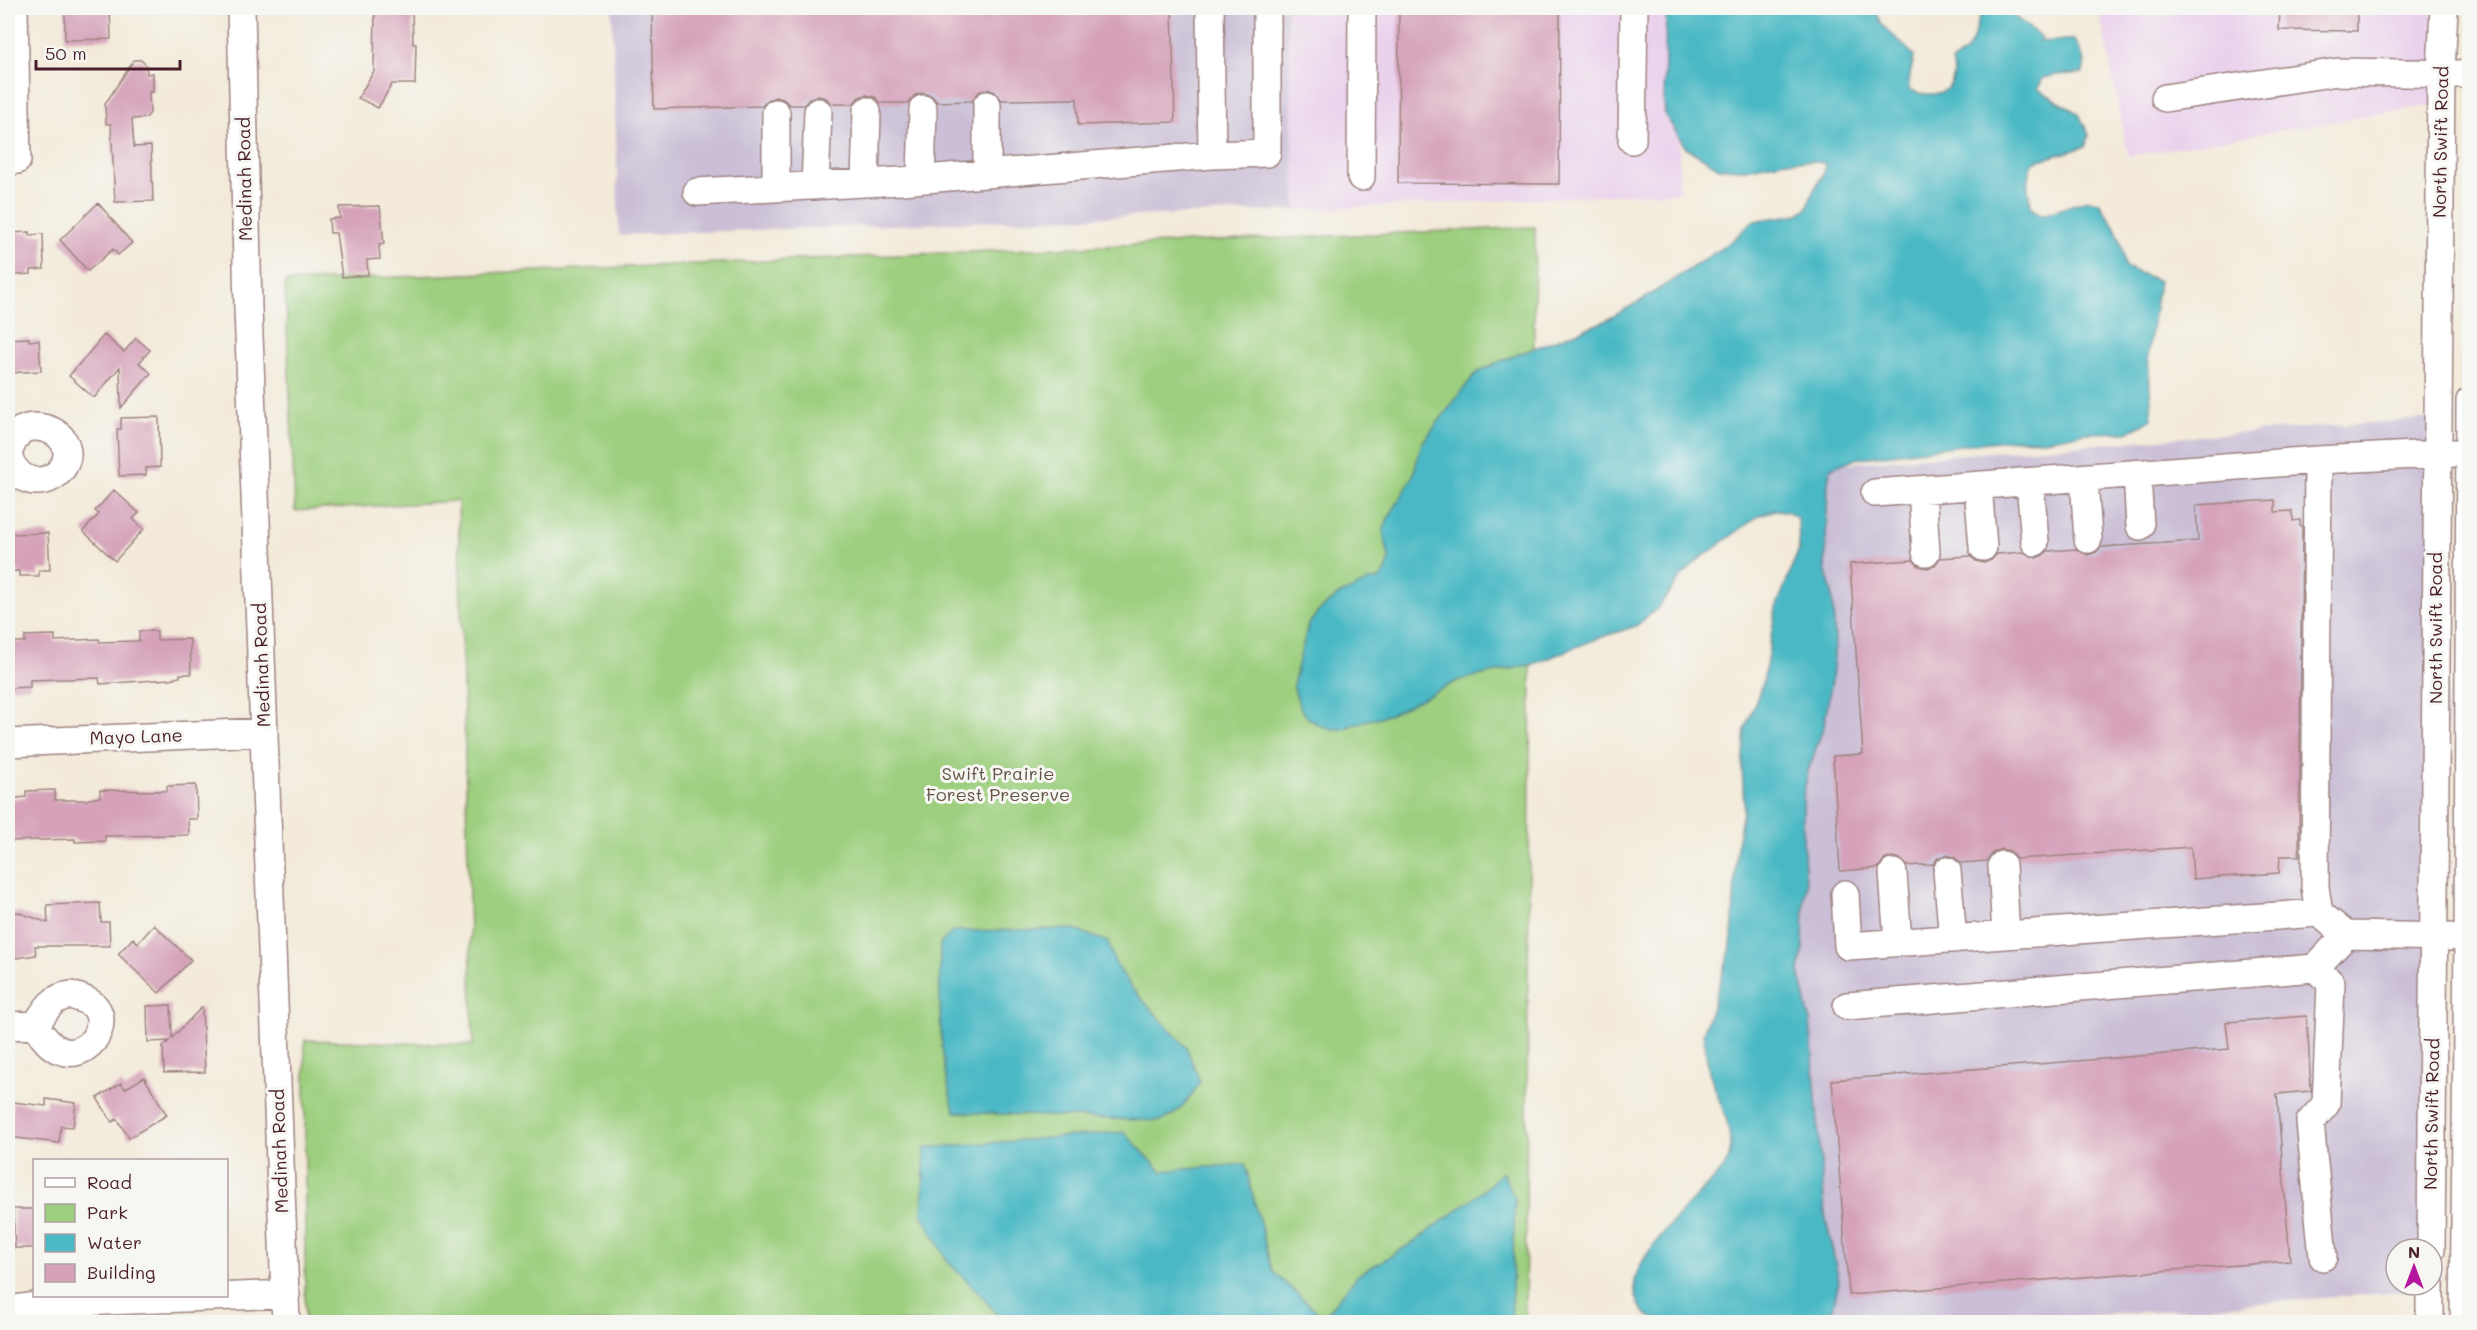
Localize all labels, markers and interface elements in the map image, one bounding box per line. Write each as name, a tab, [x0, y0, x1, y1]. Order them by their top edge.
scale bar	[36, 33, 180, 71]
text: 50 m	[45, 41, 87, 65]
street label: North Swift Road	[2427, 66, 2453, 218]
street label: Medinah Road	[231, 117, 257, 241]
street label: North Swift Road	[2423, 552, 2447, 704]
street label: Medinah Road	[247, 602, 275, 728]
street label: Mayo Lane	[89, 722, 183, 750]
park label: Swift Prairie Forest Preserve	[926, 761, 1070, 806]
street label: North Swift Road	[2418, 1038, 2444, 1190]
street label: Medinah Road	[265, 1088, 293, 1214]
legend	[33, 1159, 228, 1297]
text: Road	[87, 1170, 132, 1194]
text: Park	[87, 1200, 128, 1224]
text: Water	[87, 1230, 142, 1254]
north arrow	[2384, 1237, 2444, 1297]
text: N	[2408, 1241, 2420, 1262]
text: Building	[87, 1260, 155, 1284]

